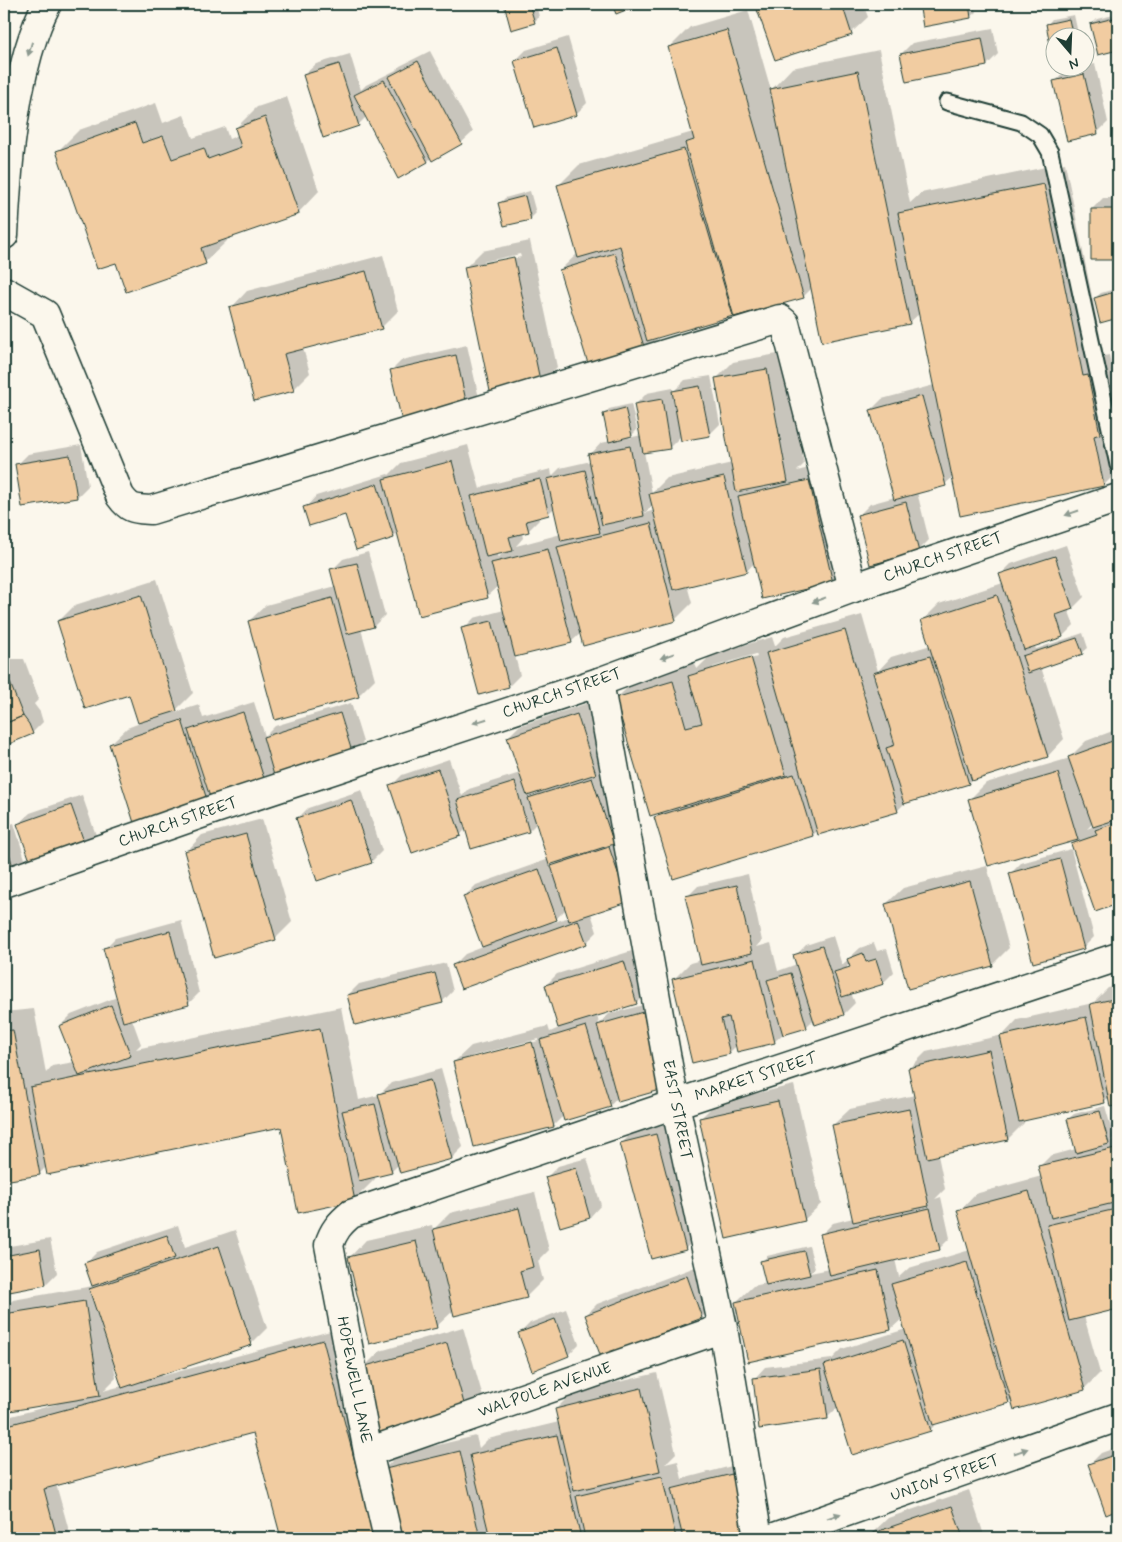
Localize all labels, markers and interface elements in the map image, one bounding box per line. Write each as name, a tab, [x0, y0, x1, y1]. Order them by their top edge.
north arrow	[1044, 28, 1094, 78]
one-way arrow	[25, 41, 33, 56]
text: N	[1067, 53, 1081, 73]
one-way arrow	[1064, 510, 1079, 518]
street label: CHURCH STREET	[881, 527, 1005, 587]
one-way arrow	[811, 596, 826, 604]
one-way arrow	[659, 653, 674, 661]
street label: CHURCH STREET	[500, 663, 624, 723]
one-way arrow	[472, 717, 487, 725]
street label: CHURCH STREET	[116, 792, 240, 852]
street label: MARKET STREET	[692, 1047, 821, 1107]
street label: EAST STREET	[657, 1058, 697, 1162]
street label: HOPEWELL LANE	[331, 1315, 377, 1445]
street label: WALPOLE AVENUE	[475, 1357, 615, 1423]
one-way arrow	[1013, 1447, 1028, 1454]
street label: UNION STREET	[888, 1450, 1002, 1506]
one-way arrow	[827, 1512, 842, 1520]

